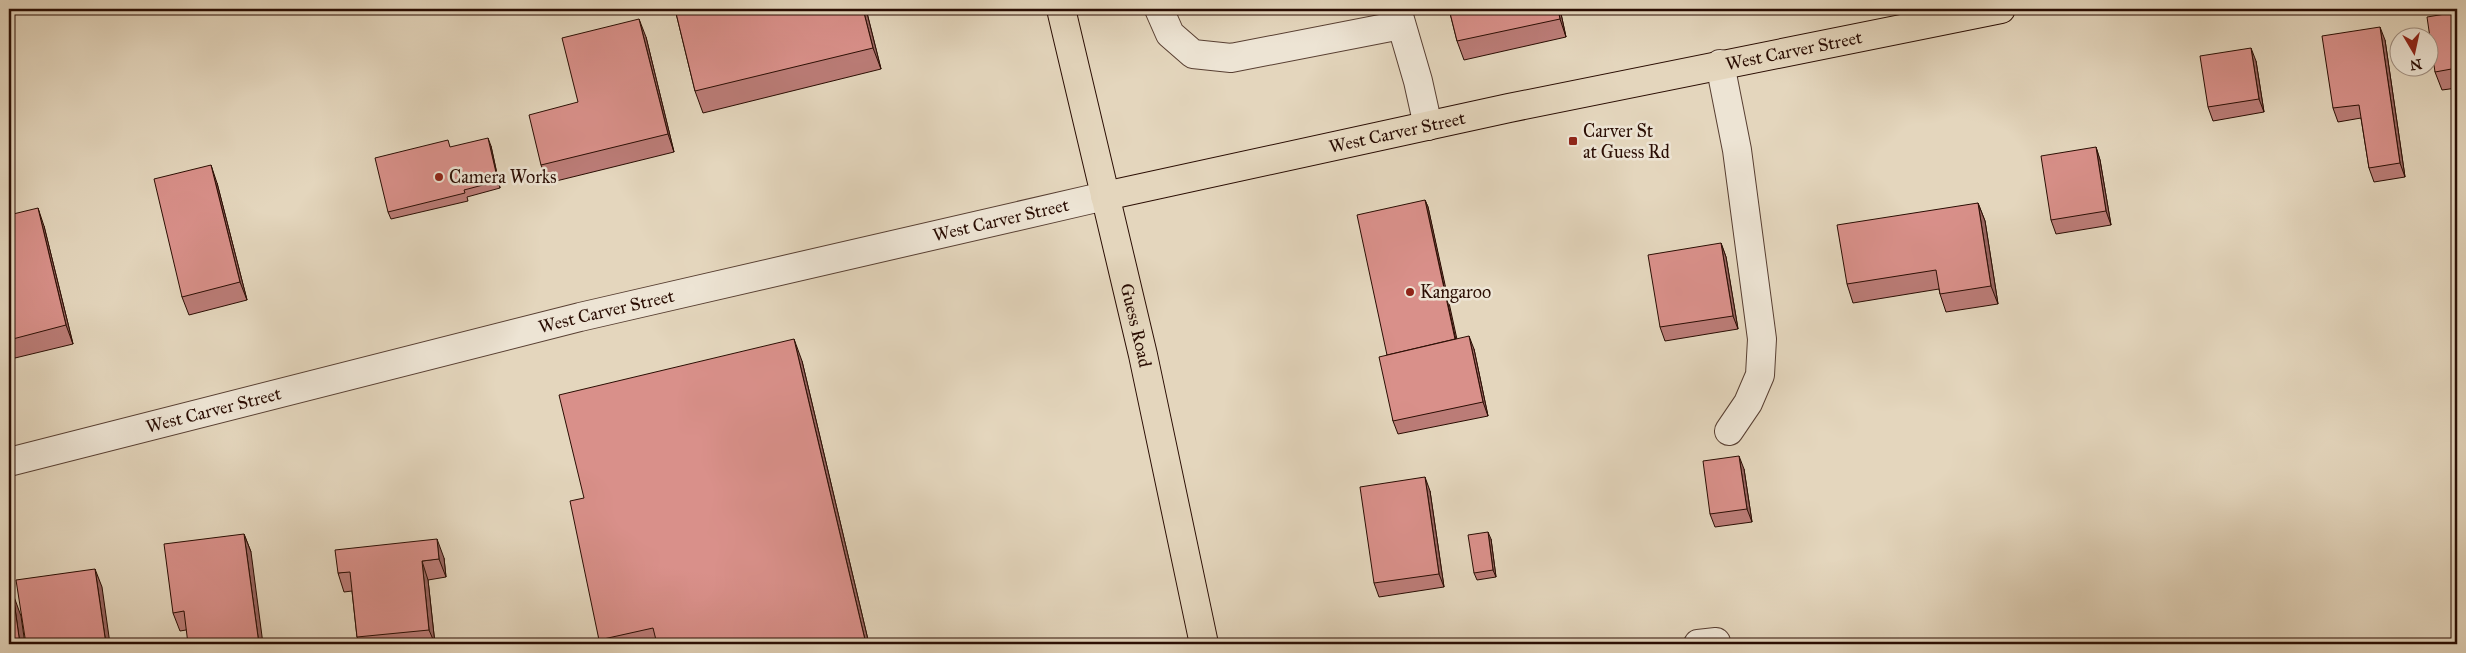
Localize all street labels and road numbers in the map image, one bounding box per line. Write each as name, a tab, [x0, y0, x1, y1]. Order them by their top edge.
street label: West Carver Street	[1724, 26, 1865, 75]
street label: West Carver Street	[1327, 107, 1468, 158]
street label: West Carver Street	[931, 194, 1072, 246]
street label: Guess Road	[1115, 281, 1156, 369]
street label: West Carver Street	[536, 285, 677, 338]
street label: West Carver Street	[143, 382, 284, 438]

